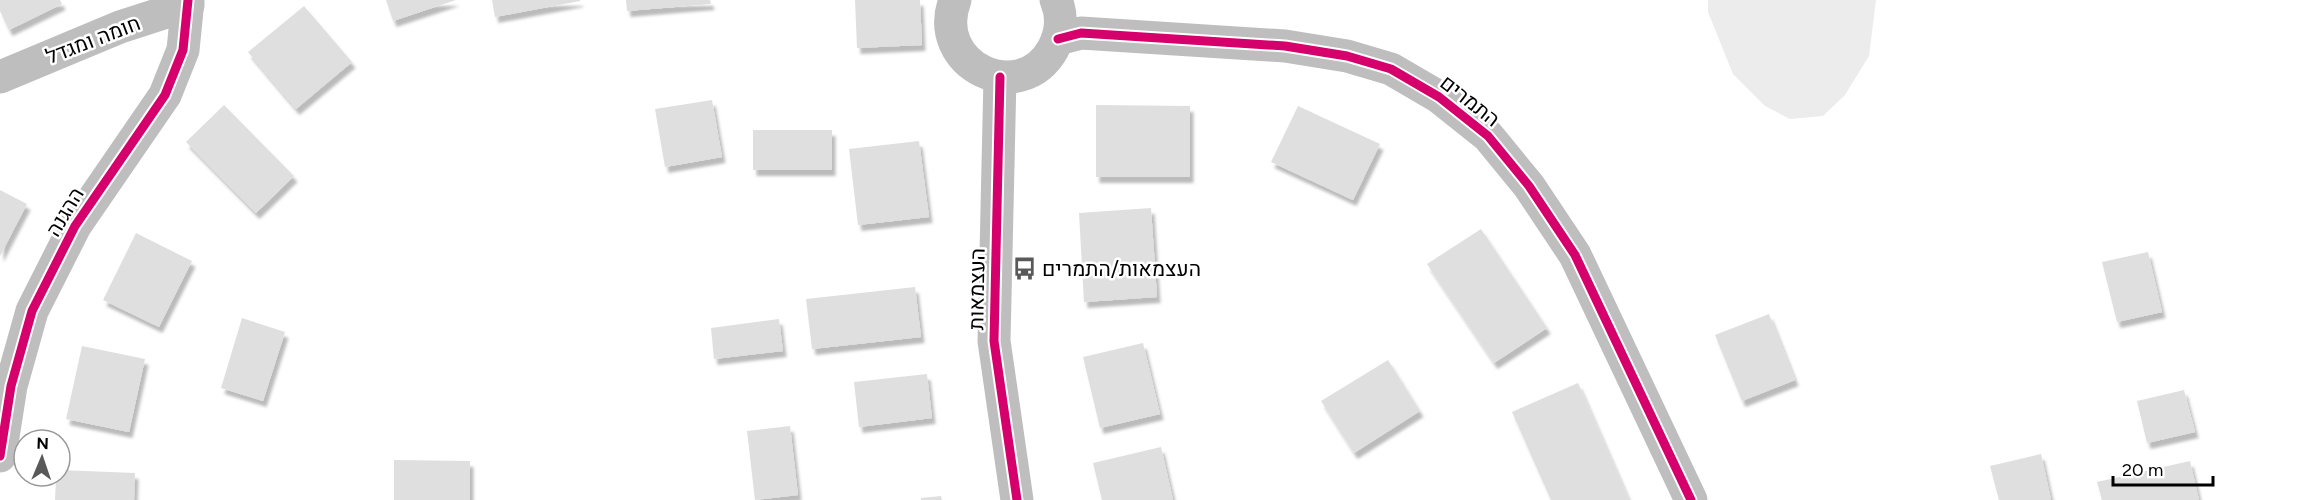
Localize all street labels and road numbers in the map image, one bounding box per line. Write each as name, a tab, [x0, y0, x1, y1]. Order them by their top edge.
street label: חומה ומגדל	[42, 10, 144, 69]
street label: התמרים	[1436, 70, 1505, 132]
street label: ההגנה	[40, 183, 89, 241]
street label: העצמאות	[963, 248, 990, 330]

